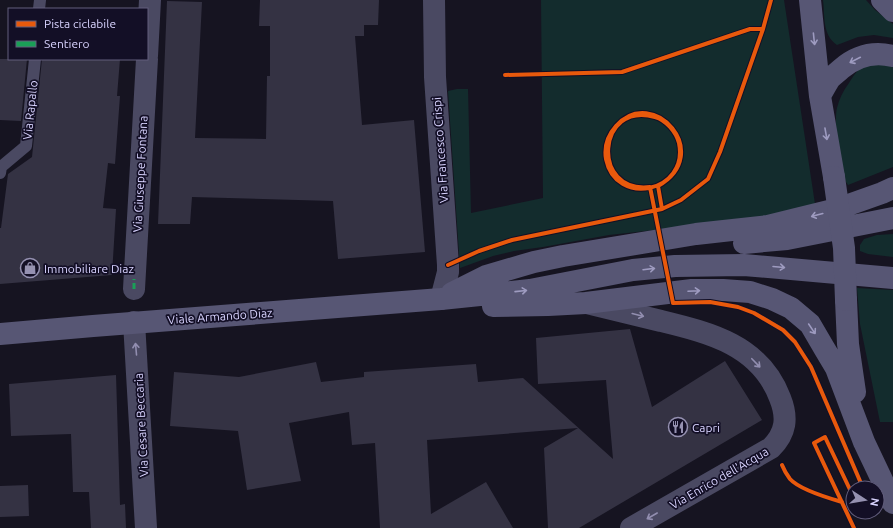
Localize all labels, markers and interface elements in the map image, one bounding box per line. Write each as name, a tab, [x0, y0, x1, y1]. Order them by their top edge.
legend	[8, 8, 148, 60]
text: Pista ciclabile	[44, 17, 116, 30]
one-way arrow	[810, 32, 818, 45]
text: Sentiero	[44, 37, 90, 50]
one-way arrow	[850, 57, 862, 64]
street label: Via Rapallo	[20, 80, 40, 140]
street label: Via Francesco Crispi	[430, 97, 450, 203]
street label: Via Giuseppe Fontana	[130, 115, 150, 233]
one-way arrow	[823, 127, 831, 140]
one-way arrow	[811, 211, 824, 219]
shop icon: Immobiliare Diaz	[19, 257, 41, 279]
place label: Immobiliare Diaz	[44, 262, 134, 275]
one-way arrow	[772, 263, 785, 271]
one-way arrow	[642, 265, 655, 272]
one-way arrow	[514, 287, 527, 294]
one-way arrow	[687, 287, 700, 294]
street label: Viale Armando Diaz	[167, 306, 273, 326]
one-way arrow	[631, 312, 644, 320]
one-way arrow	[809, 323, 817, 335]
one-way arrow	[133, 343, 140, 356]
one-way arrow	[751, 358, 761, 368]
street label: Via Cesare Beccaria	[132, 373, 150, 477]
restaurant icon: Capri	[667, 416, 689, 438]
place label: Capri	[692, 421, 720, 434]
street label: Via Enrico dell'Acqua	[667, 444, 771, 512]
north arrow	[845, 480, 885, 520]
text: N	[868, 497, 882, 507]
one-way arrow	[646, 512, 658, 520]

